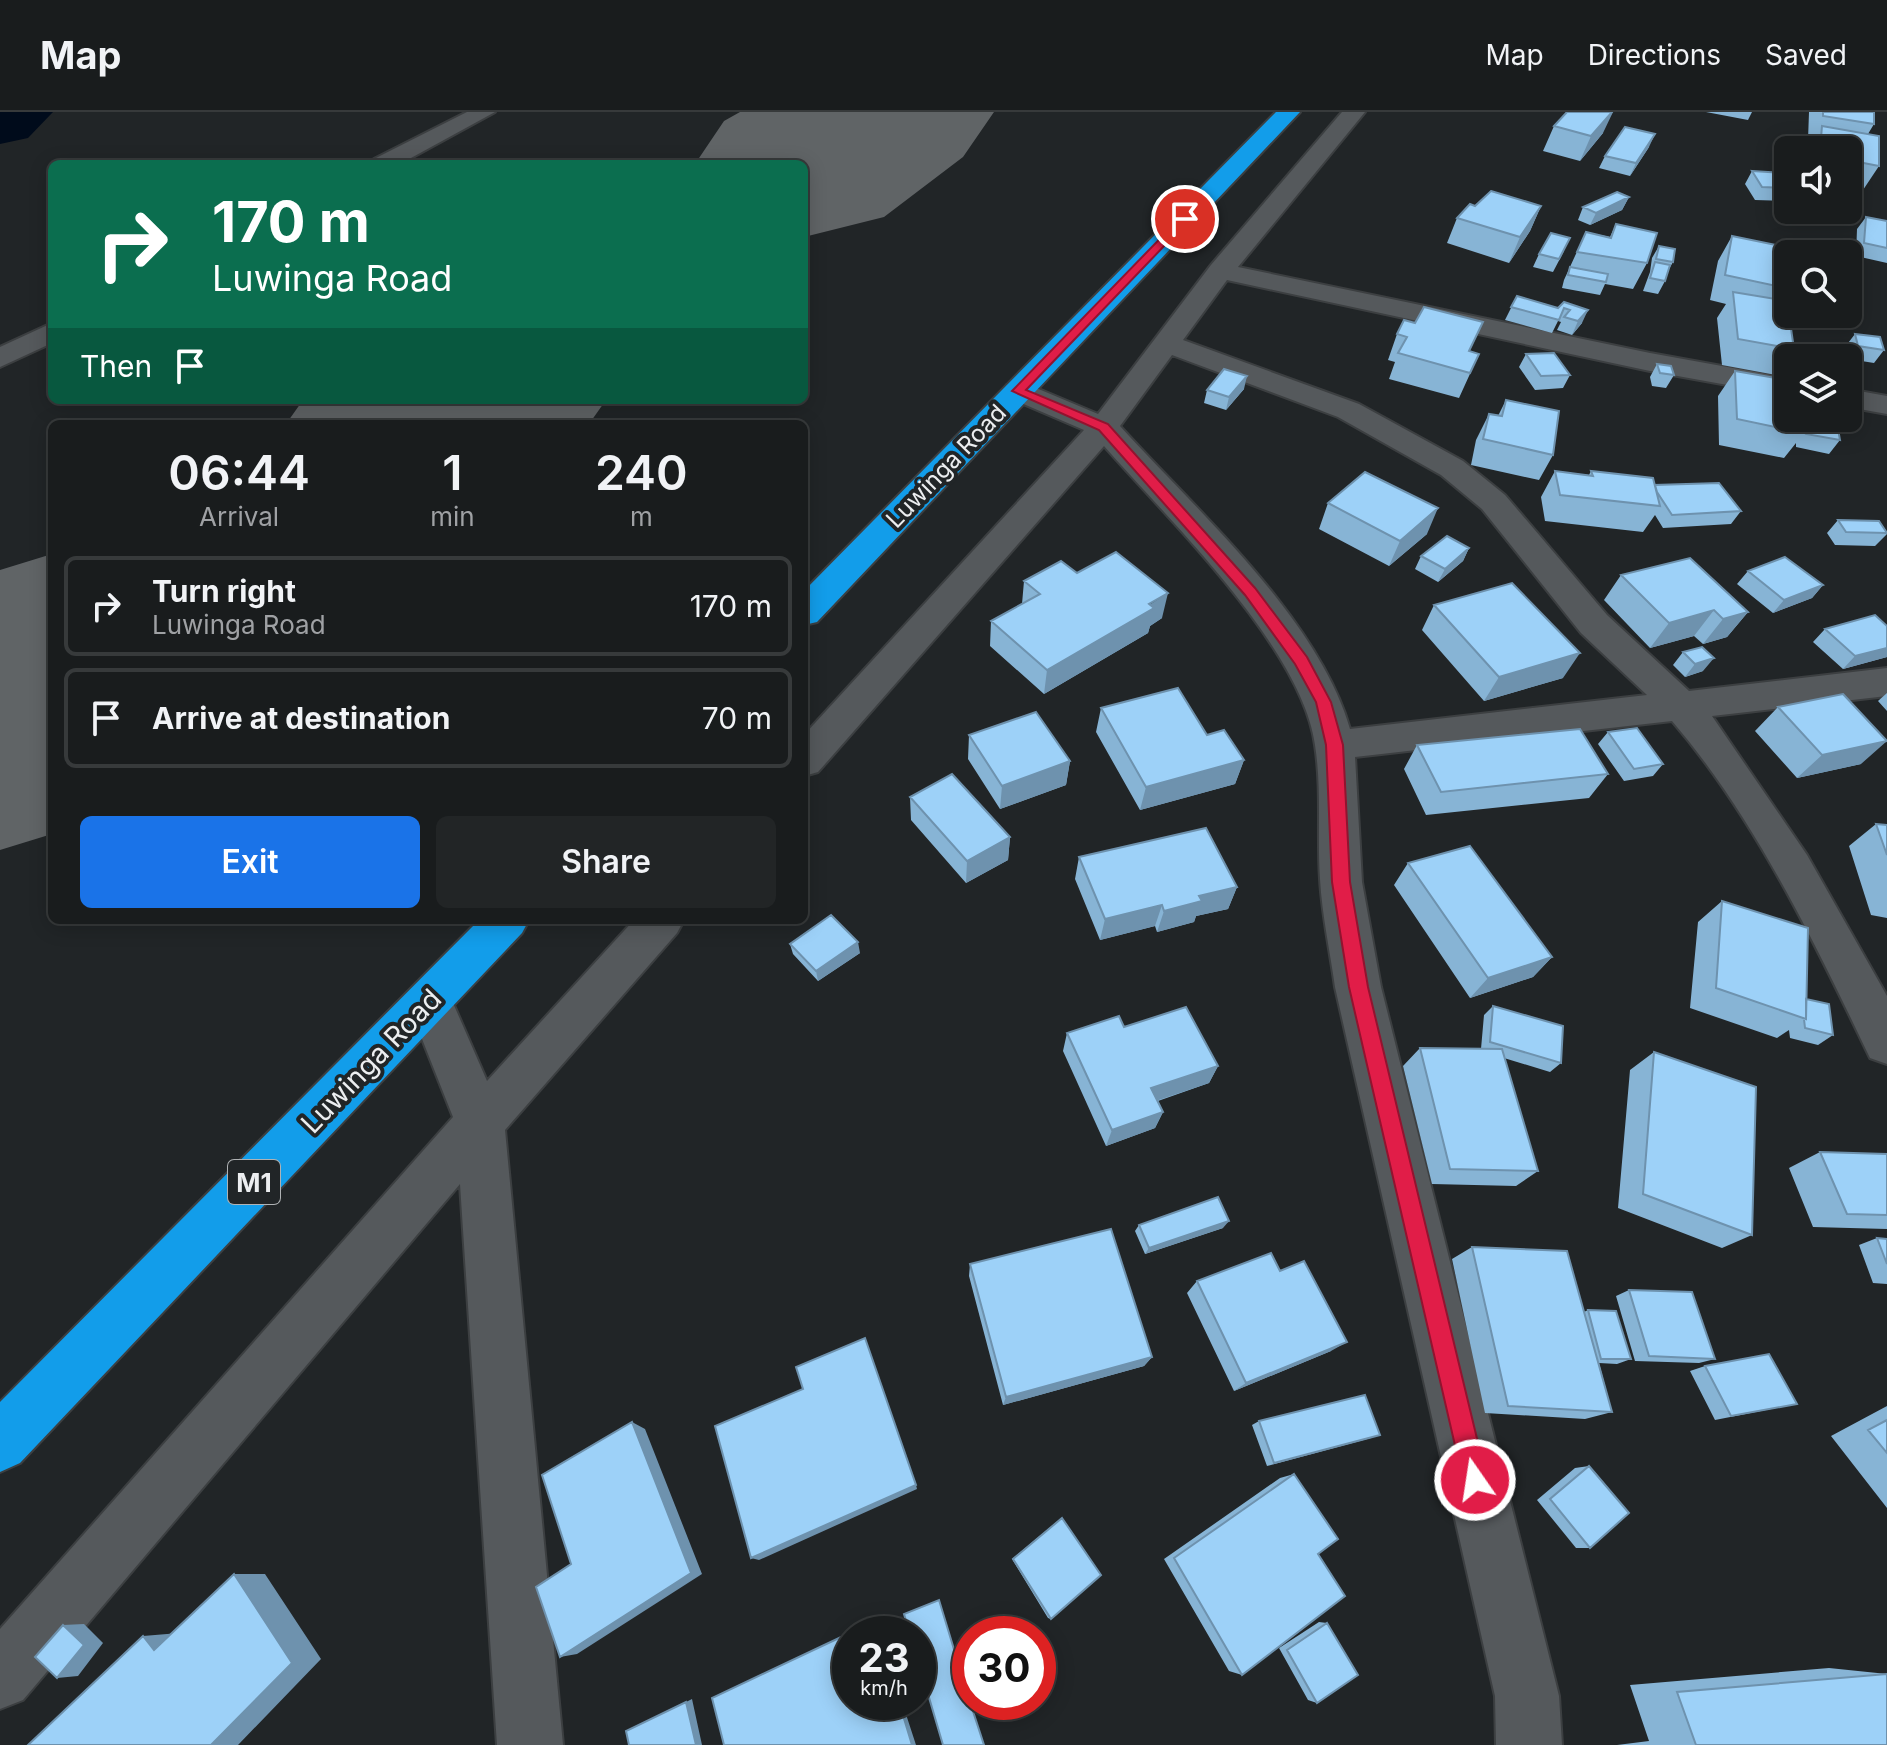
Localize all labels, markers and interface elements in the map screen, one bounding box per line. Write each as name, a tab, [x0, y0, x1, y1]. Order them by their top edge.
text: Map	[40, 32, 121, 78]
text: Map	[1485, 38, 1544, 72]
text: Directions	[1588, 38, 1721, 72]
text: Saved	[1765, 38, 1847, 72]
map controls	[1774, 136, 1862, 432]
button: sound	[1774, 136, 1862, 224]
pin	[1151, 185, 1219, 253]
text: 170 m	[212, 188, 370, 256]
icon: right	[80, 192, 184, 296]
icon: arrive	[1163, 197, 1207, 241]
button: search	[1774, 240, 1862, 328]
text: Luwinga Road	[212, 256, 452, 300]
icon: arrive	[168, 344, 212, 388]
button: layers	[1774, 344, 1862, 432]
text: Then	[80, 348, 152, 384]
street label: Luwinga Road	[880, 398, 1012, 534]
text: 06:44	[168, 443, 310, 502]
text: 1	[442, 443, 463, 502]
text: 240	[595, 443, 688, 502]
text: Arrival	[199, 501, 279, 532]
text: min	[430, 501, 475, 532]
text: m	[630, 501, 653, 532]
text: Turn right	[152, 573, 296, 609]
icon: right	[84, 584, 128, 628]
text: 170 m	[690, 588, 772, 624]
text: Luwinga Road	[152, 609, 326, 640]
icon: arrive	[84, 696, 128, 740]
text: Arrive at destination	[152, 700, 450, 736]
text: 70 m	[702, 700, 772, 736]
button: Exit	[80, 816, 420, 908]
button: Share	[436, 816, 776, 908]
street label: Luwinga Road	[294, 982, 448, 1140]
road number: M1	[228, 1160, 280, 1204]
position arrow	[1433, 1438, 1517, 1522]
speed limit sign: 30	[952, 1616, 1056, 1720]
text: 23	[858, 1633, 910, 1682]
text: km/h	[860, 1676, 908, 1700]

